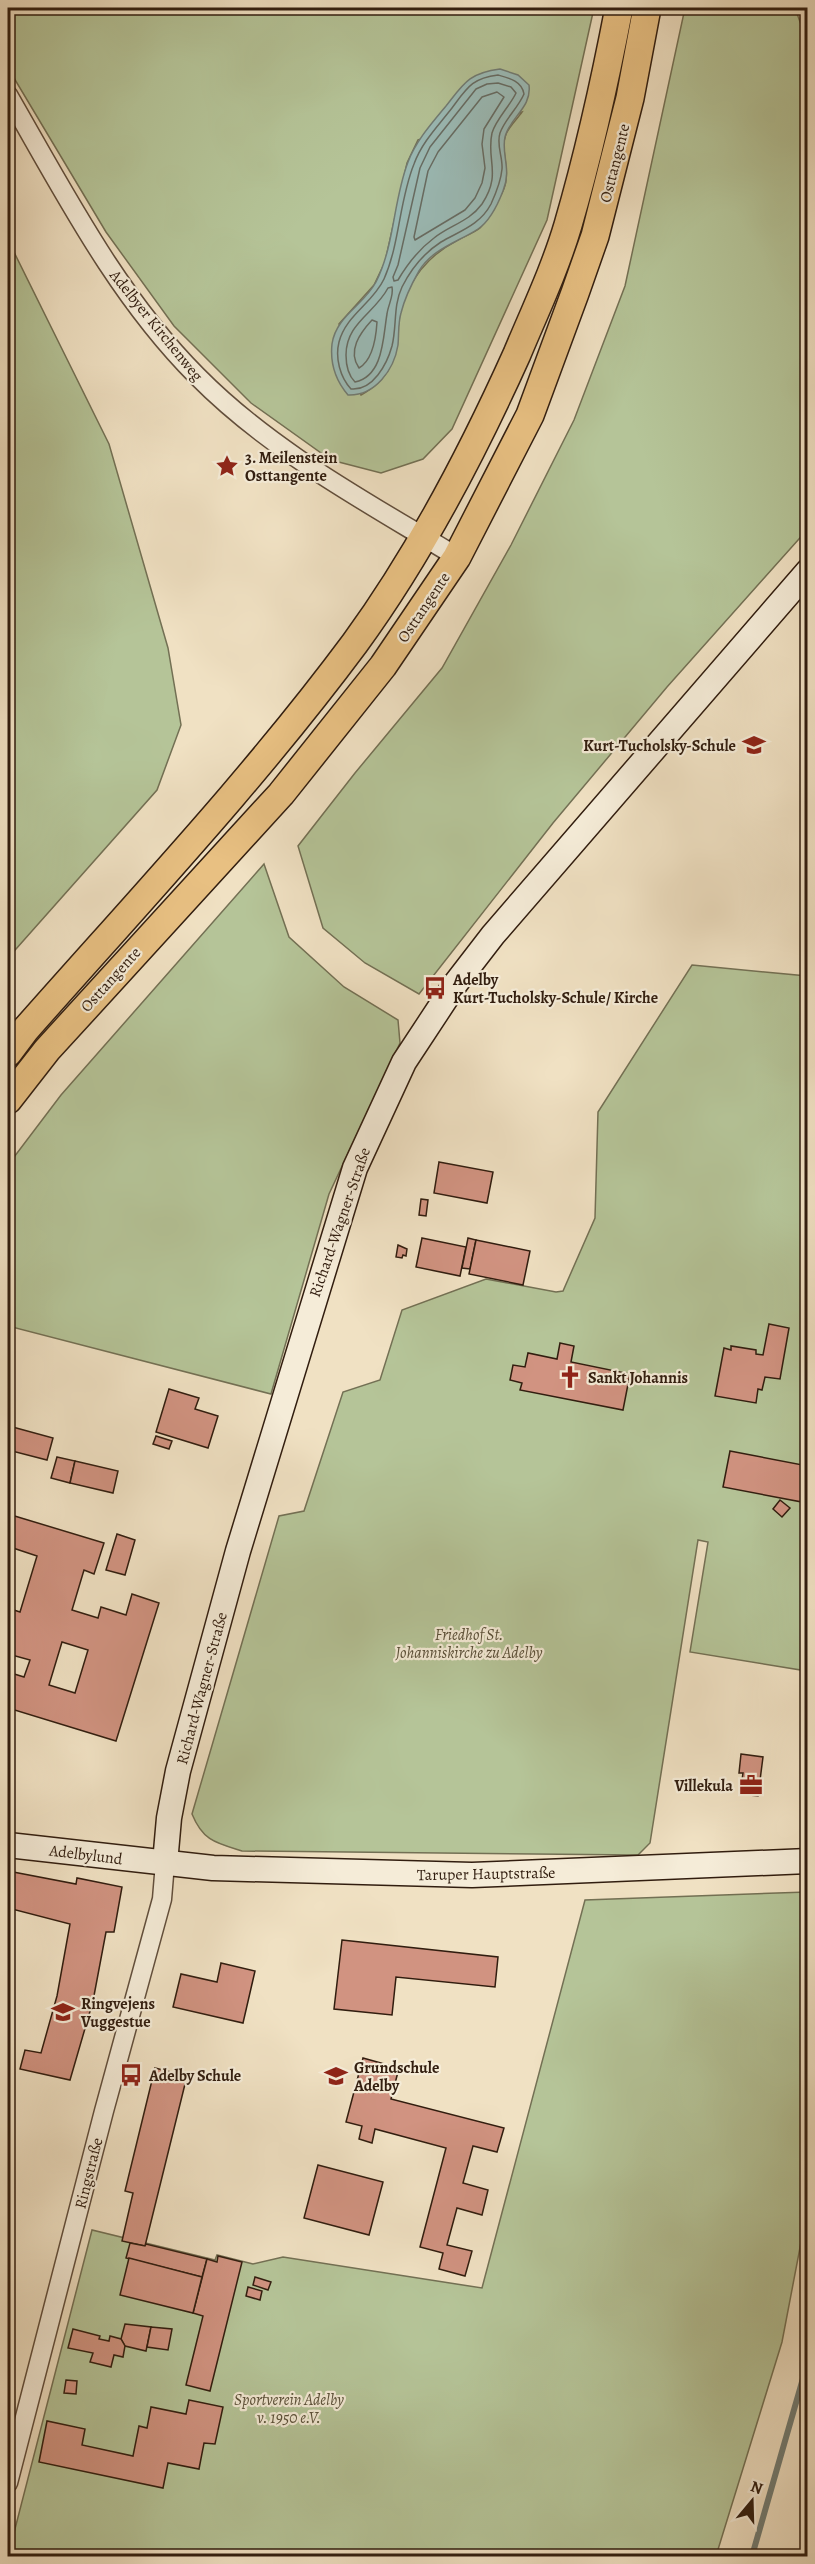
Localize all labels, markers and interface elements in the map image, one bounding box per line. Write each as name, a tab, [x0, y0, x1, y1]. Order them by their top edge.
street label: Osttangente	[595, 121, 635, 205]
street label: Adelbyer Kirchenweg	[104, 264, 208, 386]
place label: 3. Meilenstein Osttangente	[245, 447, 338, 487]
place icon: 3. Meilenstein Osttangente	[214, 453, 240, 479]
street label: Osttangente	[392, 568, 456, 647]
school or university icon: Kurt-Tucholsky-Schule	[741, 732, 767, 758]
place label: Kurt-Tucholsky-Schule	[583, 735, 736, 757]
street label: Osttangente	[76, 942, 146, 1017]
place label: Adelby Kurt-Tucholsky-Schule/ Kirche	[452, 969, 658, 1009]
bus stop icon: Adelby Kurt-Tucholsky-Schule/ Kirche	[422, 975, 448, 1001]
street label: Richard-Wagner-Straße	[304, 1145, 376, 1300]
church icon: Sankt Johannis	[557, 1364, 583, 1390]
place label: Sankt Johannis	[588, 1367, 688, 1389]
street label: Richard-Wagner-Straße	[171, 1610, 233, 1767]
park label: Friedhof St. Johanniskirche zu Adelby	[395, 1624, 542, 1664]
office icon: Villekula	[738, 1772, 764, 1798]
place label: Villekula	[673, 1775, 733, 1797]
street label: Adelbylund	[47, 1839, 124, 1870]
street label: Taruper Hauptstraße	[417, 1862, 555, 1886]
place label: Ringvejens Vuggestue	[80, 1993, 155, 2033]
school or university icon: Ringvejens Vuggestue	[50, 1999, 76, 2025]
place label: Grundschule Adelby	[353, 2057, 439, 2097]
bus stop icon: Adelby Schule	[118, 2062, 144, 2088]
school or university icon: Grundschule Adelby	[323, 2063, 349, 2089]
place label: Adelby Schule	[148, 2065, 241, 2087]
street label: Ringstraße	[70, 2135, 108, 2211]
park label: Sportverein Adelby v. 1950 e.V.	[234, 2389, 344, 2429]
north arrow	[722, 2471, 782, 2531]
text: N	[747, 2475, 766, 2500]

